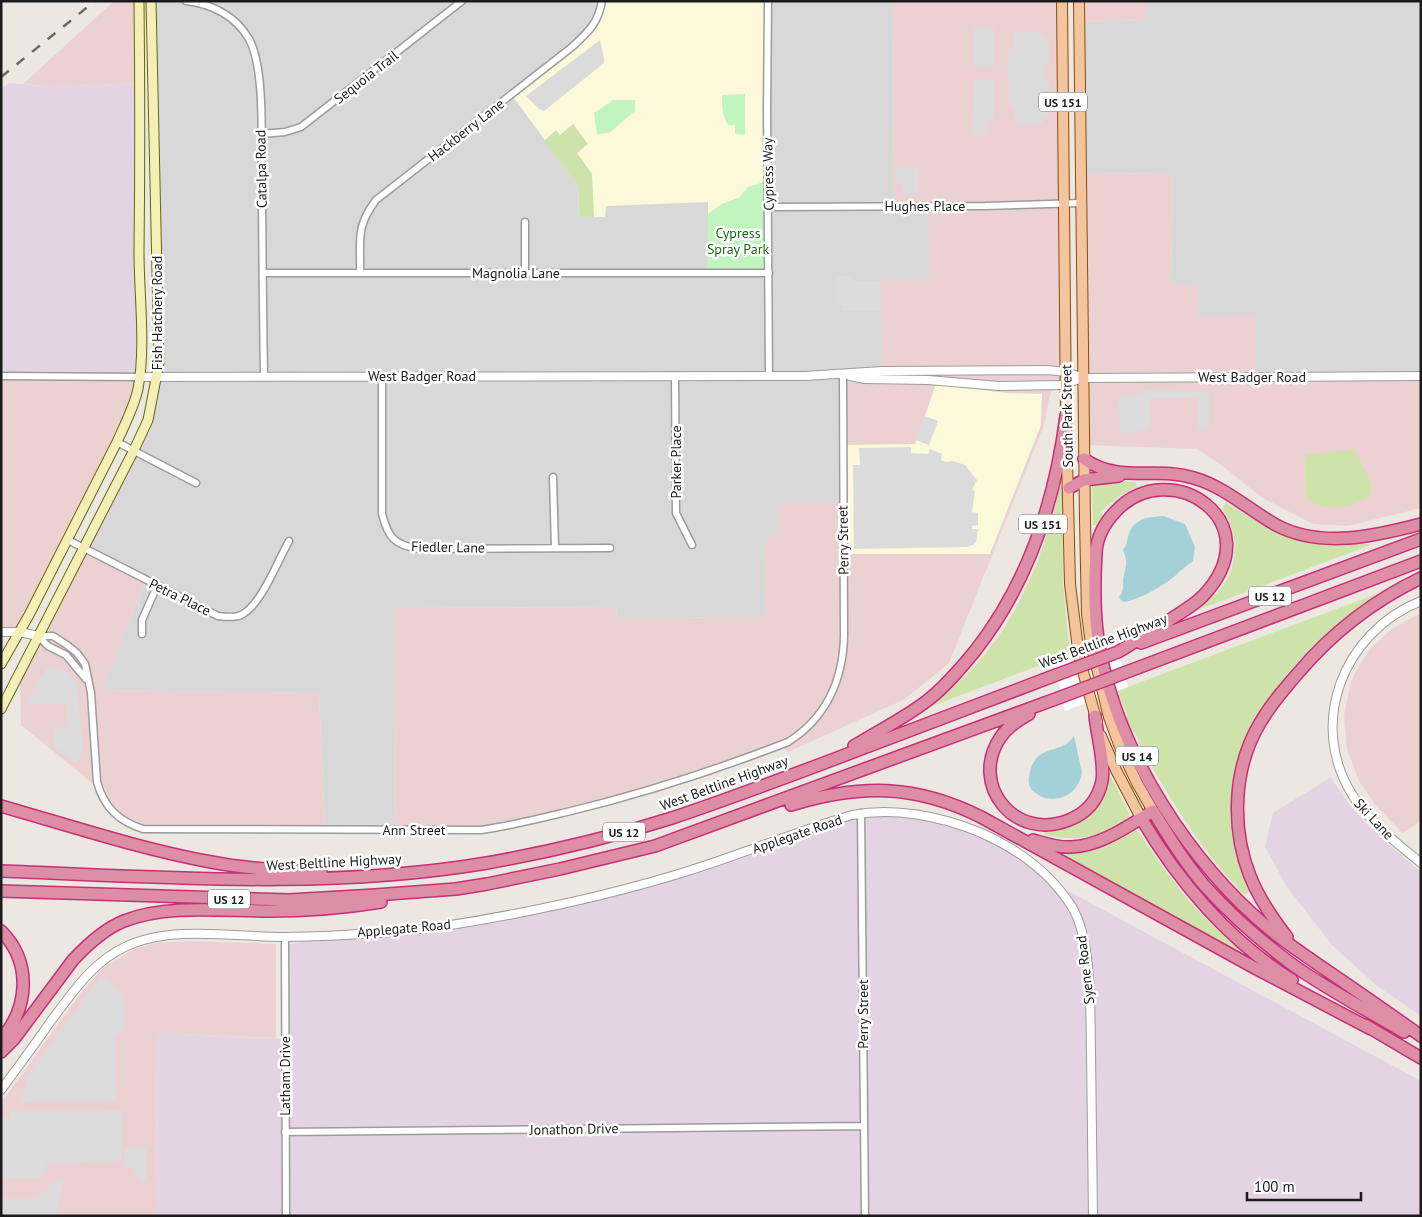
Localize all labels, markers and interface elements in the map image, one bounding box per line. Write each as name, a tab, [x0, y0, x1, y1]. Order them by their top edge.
street label: Sequoia Trail	[330, 46, 402, 108]
road number: US 151	[1039, 92, 1087, 111]
street label: Hackberry Lane	[424, 95, 508, 165]
street label: Catalpa Road	[251, 130, 271, 208]
street label: Cypress Way	[758, 137, 778, 211]
street label: Hughes Place	[885, 197, 965, 215]
park label: Cypress Spray Park	[707, 224, 769, 258]
street label: Fish Hatchery Road	[148, 256, 166, 370]
street label: Magnolia Lane	[472, 264, 560, 282]
street label: South Park Street	[1057, 364, 1077, 468]
street label: West Badger Road	[368, 367, 476, 385]
street label: West Badger Road	[1198, 368, 1306, 386]
street label: Parker Place	[667, 425, 685, 499]
street label: Perry Street	[833, 505, 853, 575]
road number: US 151	[1019, 514, 1067, 534]
street label: Fiedler Lane	[411, 537, 485, 557]
street label: Petra Place	[146, 574, 214, 620]
road number: US 12	[1249, 586, 1291, 606]
street label: West Beltline Highway	[1036, 609, 1170, 673]
road number: US 14	[1116, 746, 1158, 766]
street label: West Beltline Highway	[657, 751, 791, 815]
street label: Ski Lane	[1350, 794, 1398, 844]
street label: Applegate Road	[750, 810, 844, 858]
street label: Ann Street	[383, 821, 446, 839]
road number: US 12	[603, 822, 645, 842]
street label: West Beltline Highway	[266, 849, 402, 875]
road number: US 12	[208, 890, 250, 909]
street label: Applegate Road	[356, 915, 452, 941]
street label: Syene Road	[1072, 935, 1098, 1005]
street label: Perry Street	[854, 979, 872, 1049]
street label: Latham Drive	[276, 1036, 294, 1116]
street label: Jonathon Drive	[528, 1119, 619, 1139]
scale bar	[1247, 1170, 1361, 1202]
text: 100 m	[1254, 1177, 1295, 1196]

